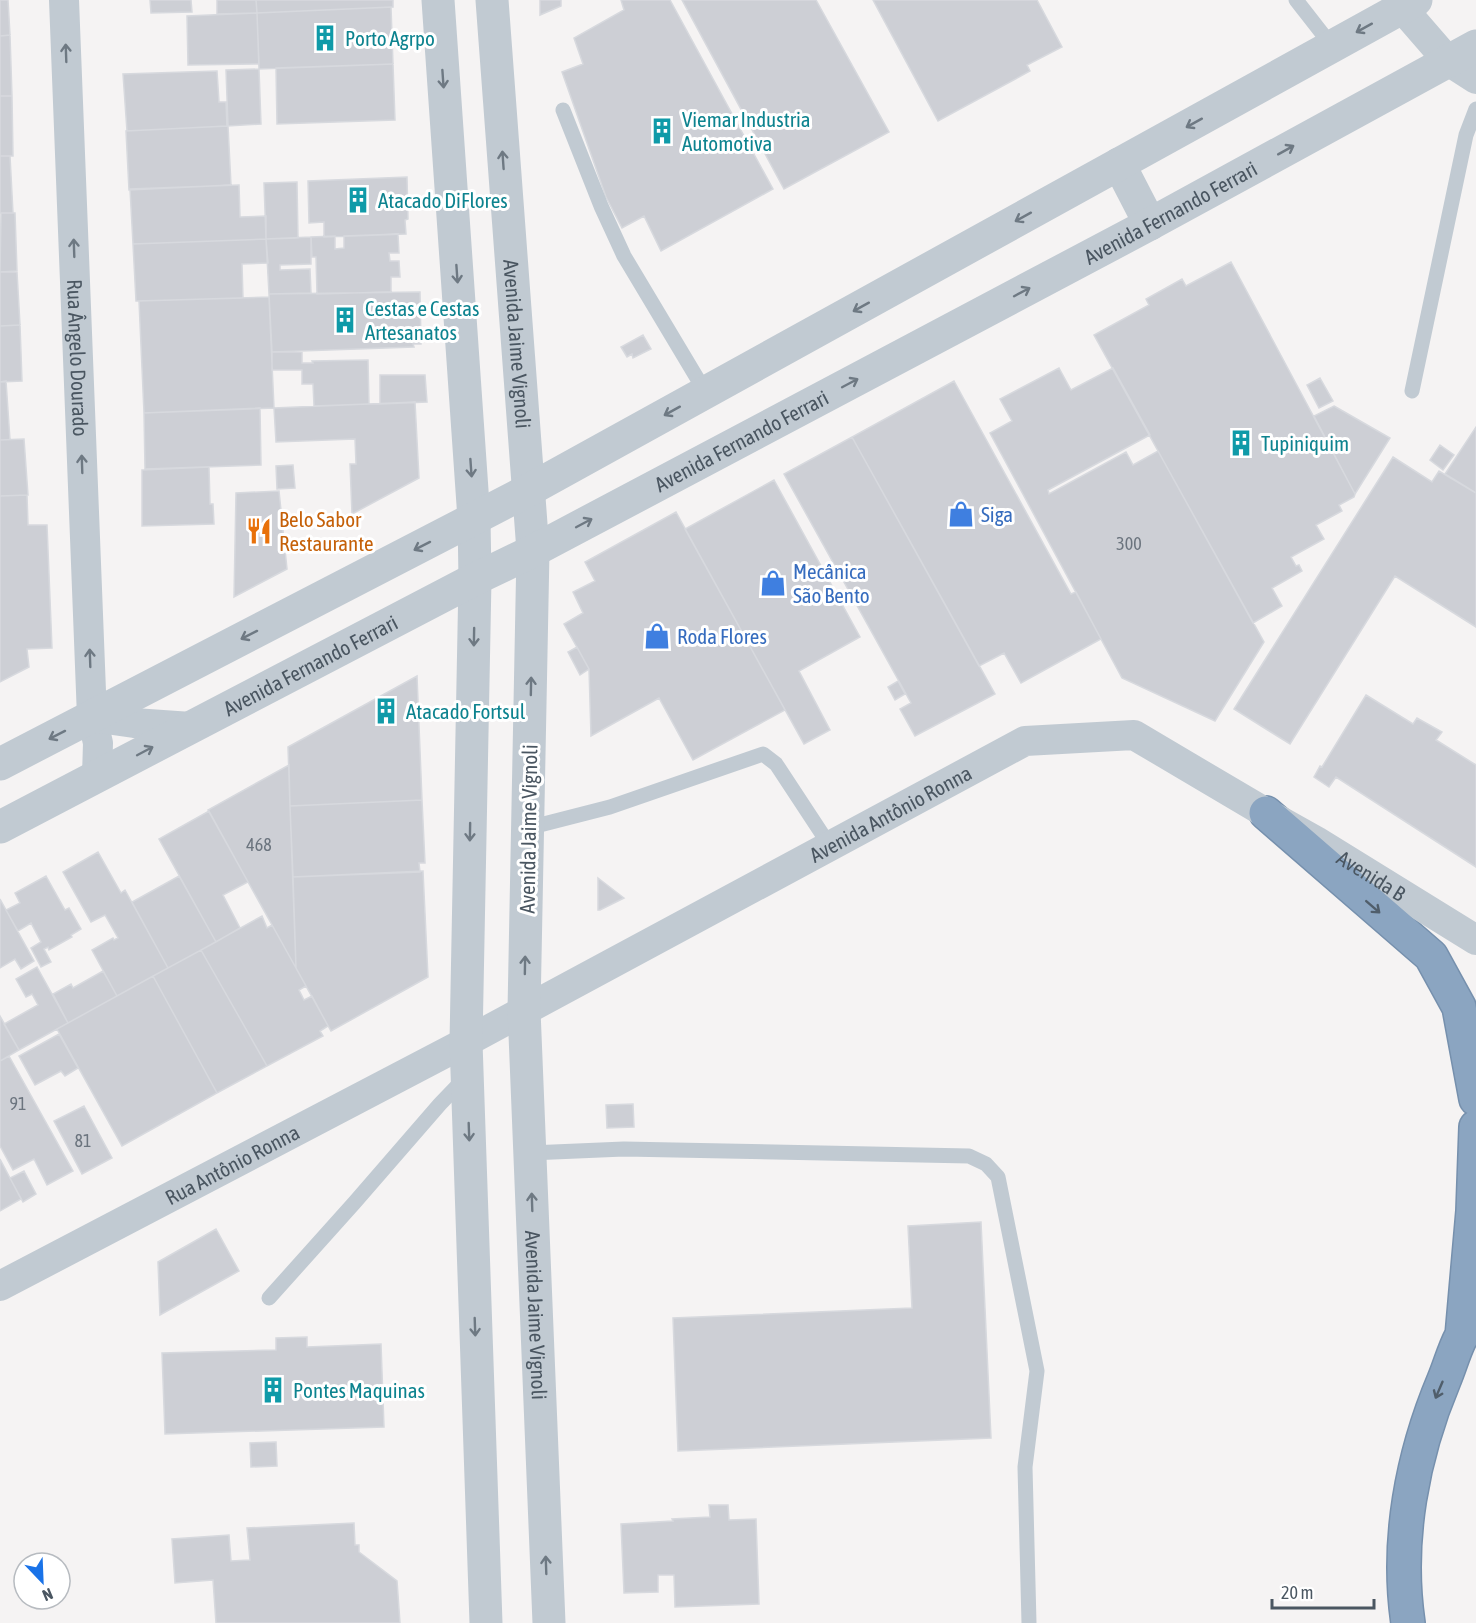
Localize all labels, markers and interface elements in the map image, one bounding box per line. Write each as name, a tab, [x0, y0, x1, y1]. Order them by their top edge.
one-way arrow	[1356, 22, 1373, 34]
building icon: Porto Agrpo	[310, 23, 340, 53]
place label: Porto Agrpo	[345, 26, 435, 50]
one-way arrow	[60, 43, 71, 63]
one-way arrow	[438, 69, 449, 89]
place label: Viemar Industria Automotiva	[682, 107, 811, 155]
building icon: Viemar Industria Automotiva	[647, 116, 677, 146]
one-way arrow	[1186, 117, 1203, 129]
one-way arrow	[1277, 144, 1294, 156]
one-way arrow	[498, 151, 509, 171]
street label: Avenida Fernando Ferrari	[1080, 156, 1261, 269]
building icon: Atacado DiFlores	[343, 185, 373, 215]
place label: Atacado DiFlores	[378, 188, 508, 212]
one-way arrow	[1015, 211, 1032, 223]
one-way arrow	[68, 238, 79, 258]
street label: Avenida Jaime Vignoli	[499, 259, 536, 429]
one-way arrow	[452, 263, 463, 283]
street label: Rua Ângelo Dourado	[63, 279, 93, 437]
one-way arrow	[1013, 286, 1030, 298]
place label: Cestas e Cestas Artesanatos	[365, 296, 480, 344]
one-way arrow	[853, 301, 870, 313]
building icon: Cestas e Cestas Artesanatos	[330, 305, 360, 335]
one-way arrow	[840, 377, 858, 388]
street label: Avenida Fernando Ferrari	[650, 385, 832, 496]
one-way arrow	[663, 406, 681, 417]
building icon: Tupiniquim	[1226, 428, 1256, 458]
place label: Tupiniquim	[1261, 431, 1349, 455]
one-way arrow	[76, 454, 88, 474]
one-way arrow	[465, 458, 476, 478]
shop icon: Siga	[946, 499, 976, 529]
place label: Siga	[981, 502, 1013, 526]
place label: Belo Sabor Restaurante	[279, 507, 374, 555]
restaurant icon: Belo Sabor Restaurante	[244, 516, 274, 546]
one-way arrow	[575, 517, 593, 528]
house number: 300	[1116, 533, 1142, 554]
one-way arrow	[414, 540, 431, 552]
place label: Mecânica São Bento	[793, 559, 870, 607]
shop icon: Mecânica São Bento	[758, 568, 788, 598]
street label: Avenida Fernando Ferrari	[219, 610, 401, 720]
shop icon: Roda Flores	[642, 621, 672, 651]
place label: Roda Flores	[677, 624, 767, 648]
one-way arrow	[468, 627, 480, 647]
one-way arrow	[240, 630, 258, 642]
one-way arrow	[84, 649, 95, 669]
one-way arrow	[525, 677, 536, 697]
building icon: Atacado Fortsul	[371, 696, 401, 726]
place label: Atacado Fortsul	[406, 699, 526, 723]
one-way arrow	[49, 730, 67, 741]
street label: Avenida Jaime Vignoli	[515, 744, 541, 914]
one-way arrow	[136, 745, 154, 757]
street label: Avenida Antônio Ronna	[805, 760, 976, 867]
one-way arrow	[464, 822, 476, 842]
house number: 468	[246, 834, 272, 855]
street label: Avenida B	[1333, 845, 1410, 906]
one-way arrow	[1366, 900, 1381, 914]
one-way arrow	[519, 956, 531, 976]
house number: 91	[10, 1093, 26, 1114]
street label: Rua Antônio Ronna	[161, 1120, 303, 1209]
one-way arrow	[463, 1122, 474, 1142]
house number: 81	[75, 1130, 91, 1151]
one-way arrow	[526, 1192, 537, 1212]
street label: Avenida Jaime Vignoli	[521, 1230, 552, 1400]
one-way arrow	[470, 1317, 481, 1337]
building icon: Pontes Maquinas	[258, 1375, 288, 1405]
place label: Pontes Maquinas	[293, 1378, 425, 1402]
one-way arrow	[1433, 1380, 1444, 1399]
north arrow	[12, 1551, 72, 1611]
one-way arrow	[541, 1555, 552, 1575]
scale bar	[1272, 1572, 1374, 1610]
text: 20 m	[1281, 1582, 1313, 1603]
text: N	[40, 1585, 56, 1605]

